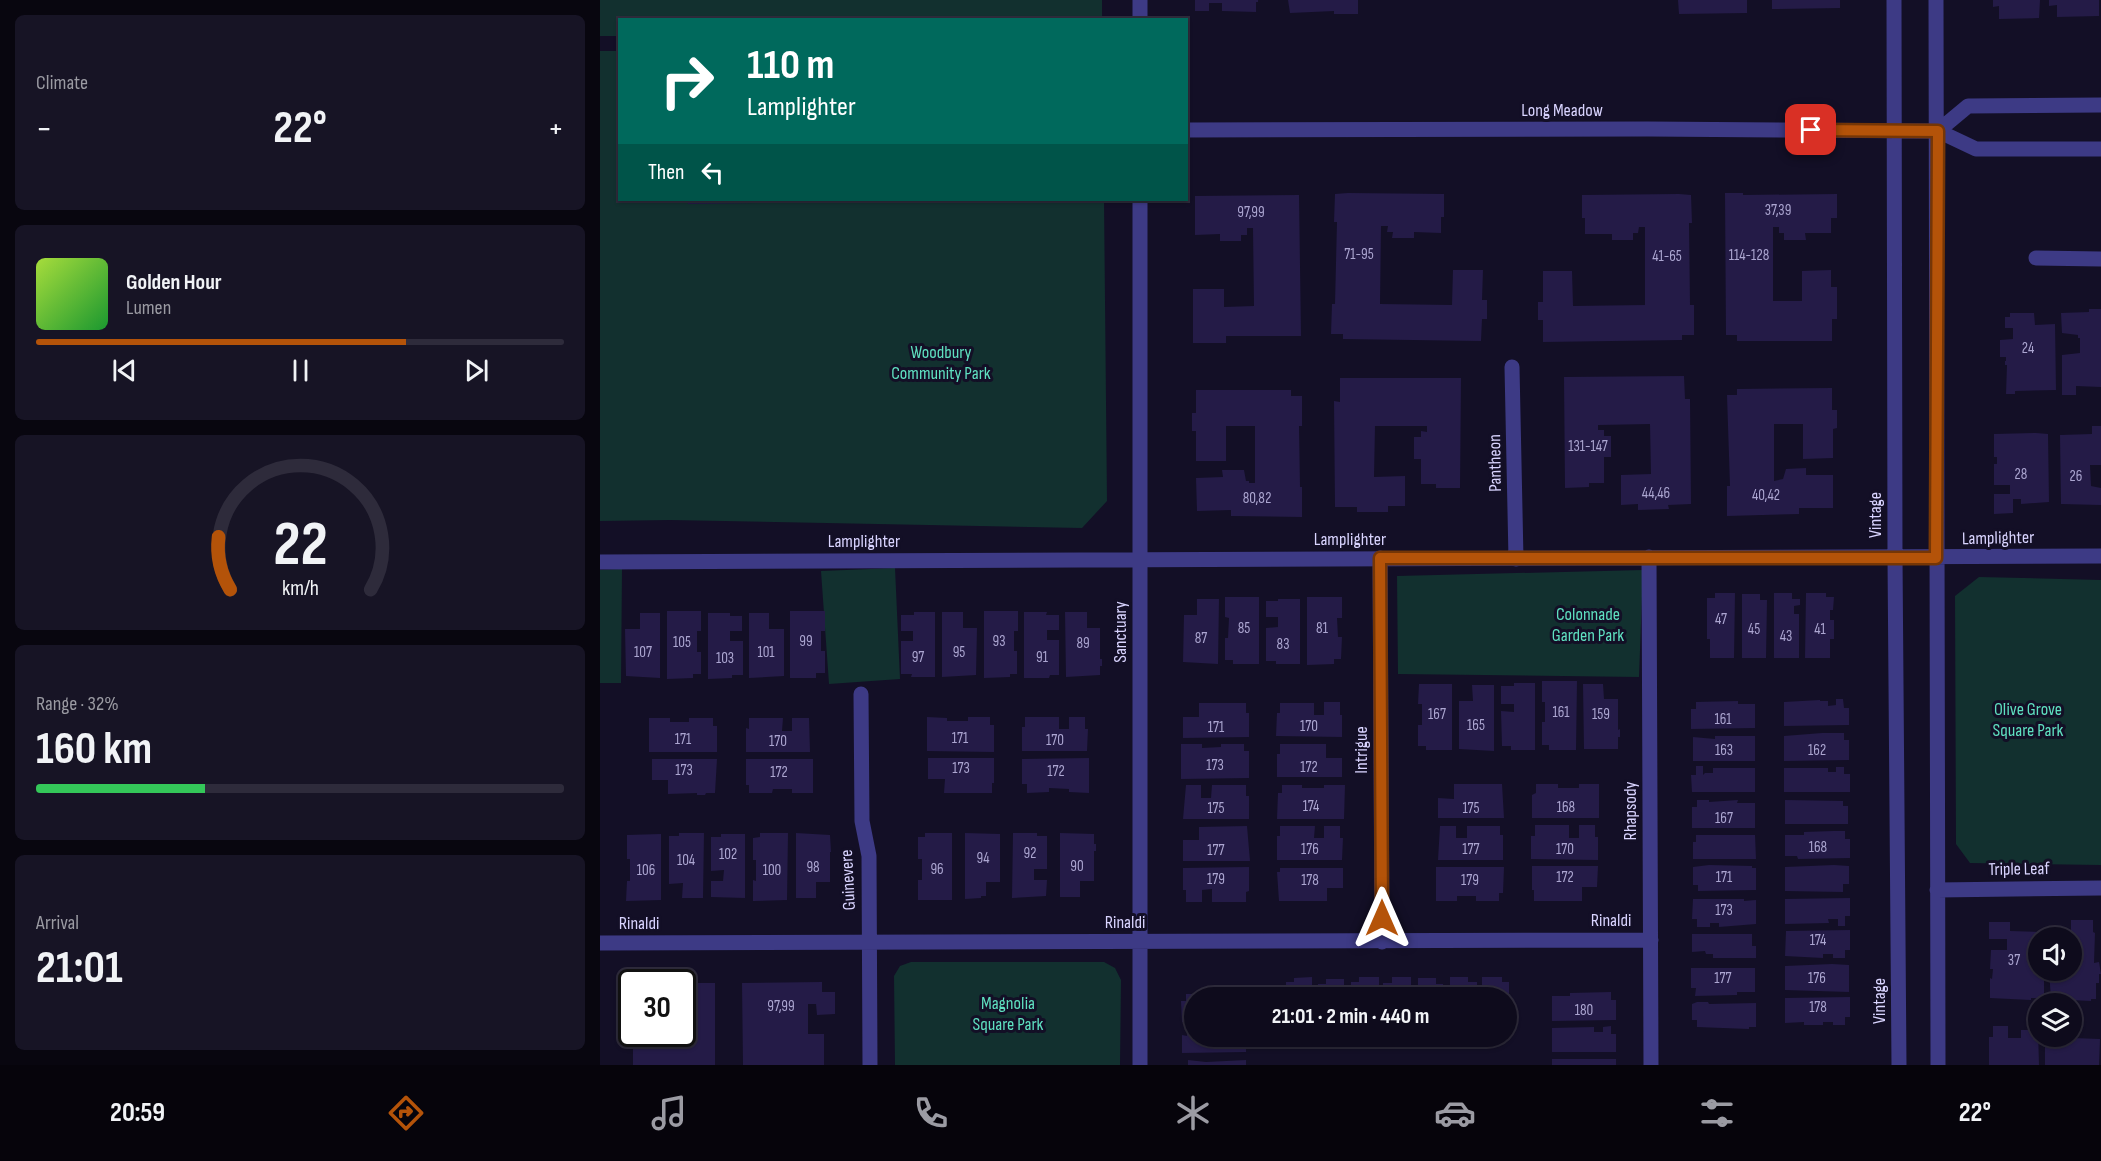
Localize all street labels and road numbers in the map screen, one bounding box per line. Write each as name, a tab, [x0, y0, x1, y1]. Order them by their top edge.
street label: Long Meadow	[1521, 100, 1603, 121]
street label: Pantheon	[1484, 434, 1506, 492]
street label: Vintage	[1865, 492, 1886, 538]
street label: Lamplighter	[1962, 527, 2034, 549]
street label: Lamplighter	[1314, 529, 1386, 550]
street label: Lamplighter	[828, 531, 900, 552]
street label: Sanctuary	[1110, 601, 1131, 663]
street label: Intrigue	[1351, 726, 1372, 774]
street label: Rhapsody	[1620, 782, 1641, 840]
street label: Guinevere	[836, 849, 860, 911]
street label: Triple Leaf	[1988, 858, 2051, 880]
street label: Rinaldi	[1591, 910, 1631, 931]
street label: Rinaldi	[1105, 912, 1145, 933]
street label: Rinaldi	[619, 913, 659, 934]
street label: Vintage	[1869, 978, 1890, 1024]

